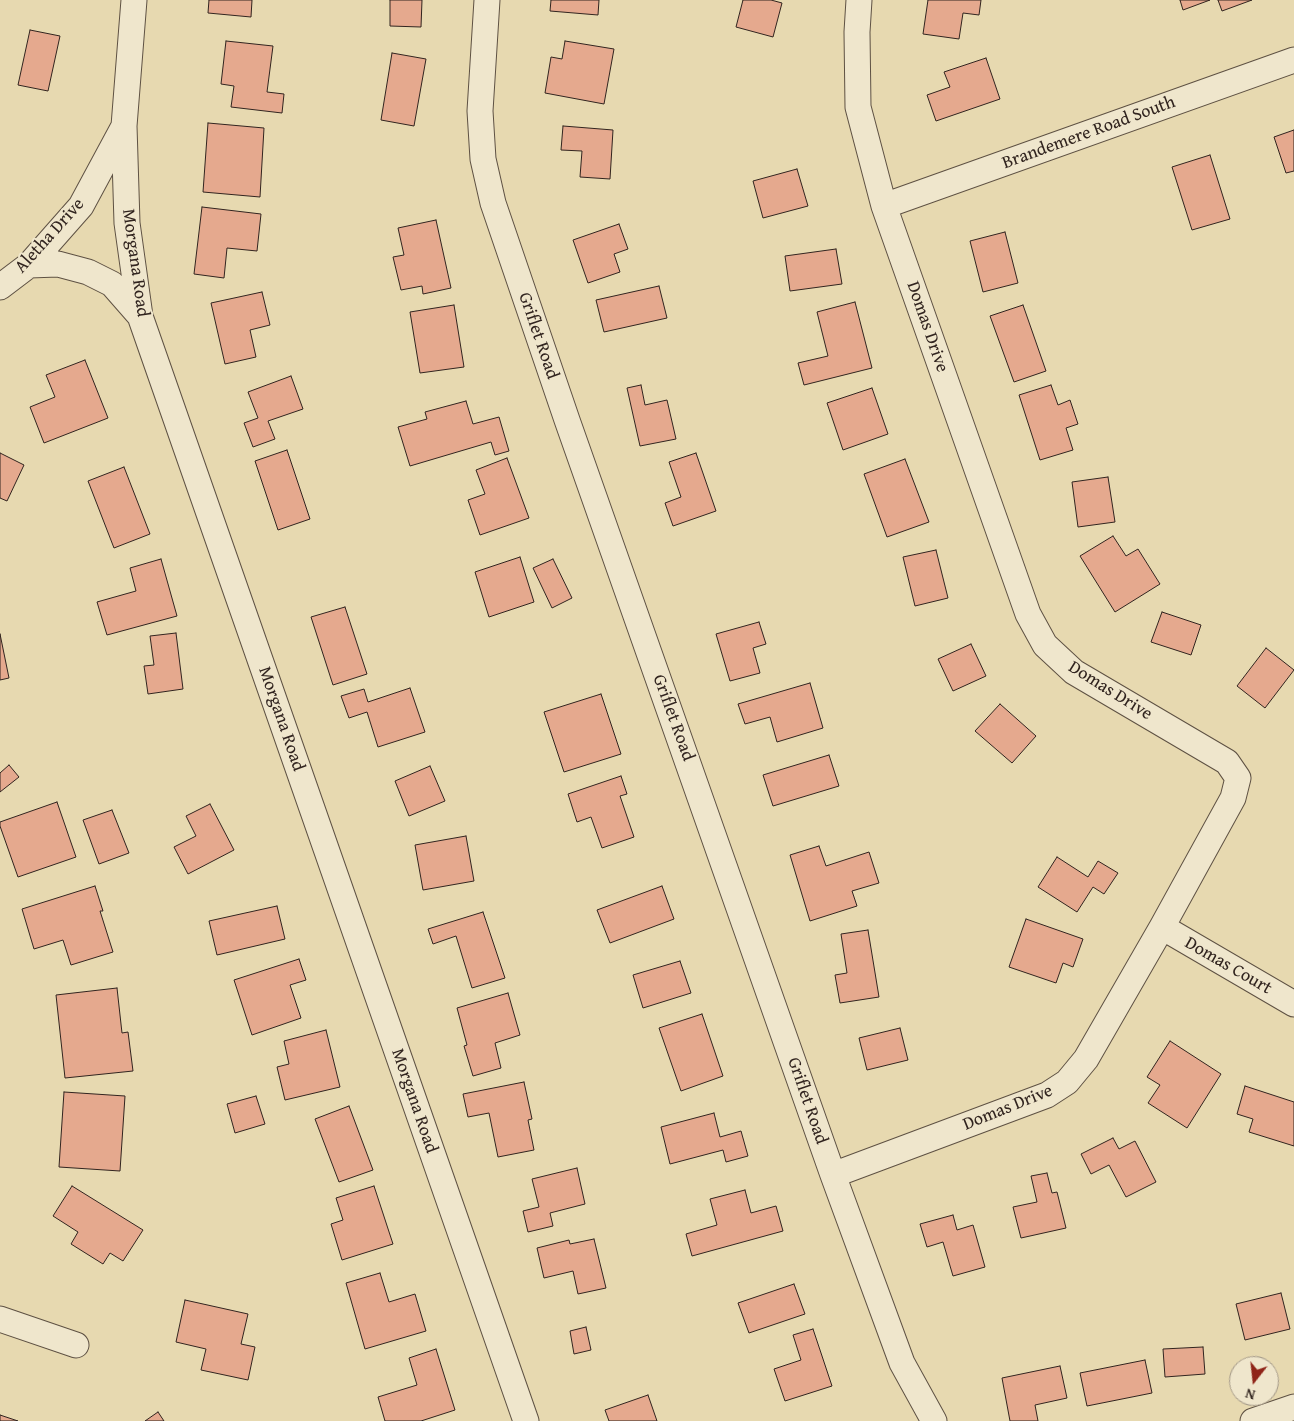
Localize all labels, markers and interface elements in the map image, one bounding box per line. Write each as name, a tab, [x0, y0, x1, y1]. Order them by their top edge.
street label: Brandemere Road South	[1000, 92, 1178, 174]
street label: Aletha Drive	[11, 194, 89, 278]
street label: Morgana Road	[117, 207, 153, 319]
street label: Domas Drive	[901, 279, 953, 375]
street label: Griflet Road	[513, 290, 563, 382]
street label: Domas Drive	[1064, 657, 1156, 725]
street label: Morgana Road	[253, 664, 309, 774]
street label: Griflet Road	[647, 672, 699, 764]
street label: Domas Court	[1181, 932, 1275, 1000]
street label: Morgana Road	[386, 1046, 442, 1156]
street label: Griflet Road	[782, 1055, 832, 1147]
street label: Domas Drive	[960, 1080, 1056, 1136]
north arrow	[1229, 1356, 1279, 1406]
text: N	[1243, 1384, 1257, 1405]

